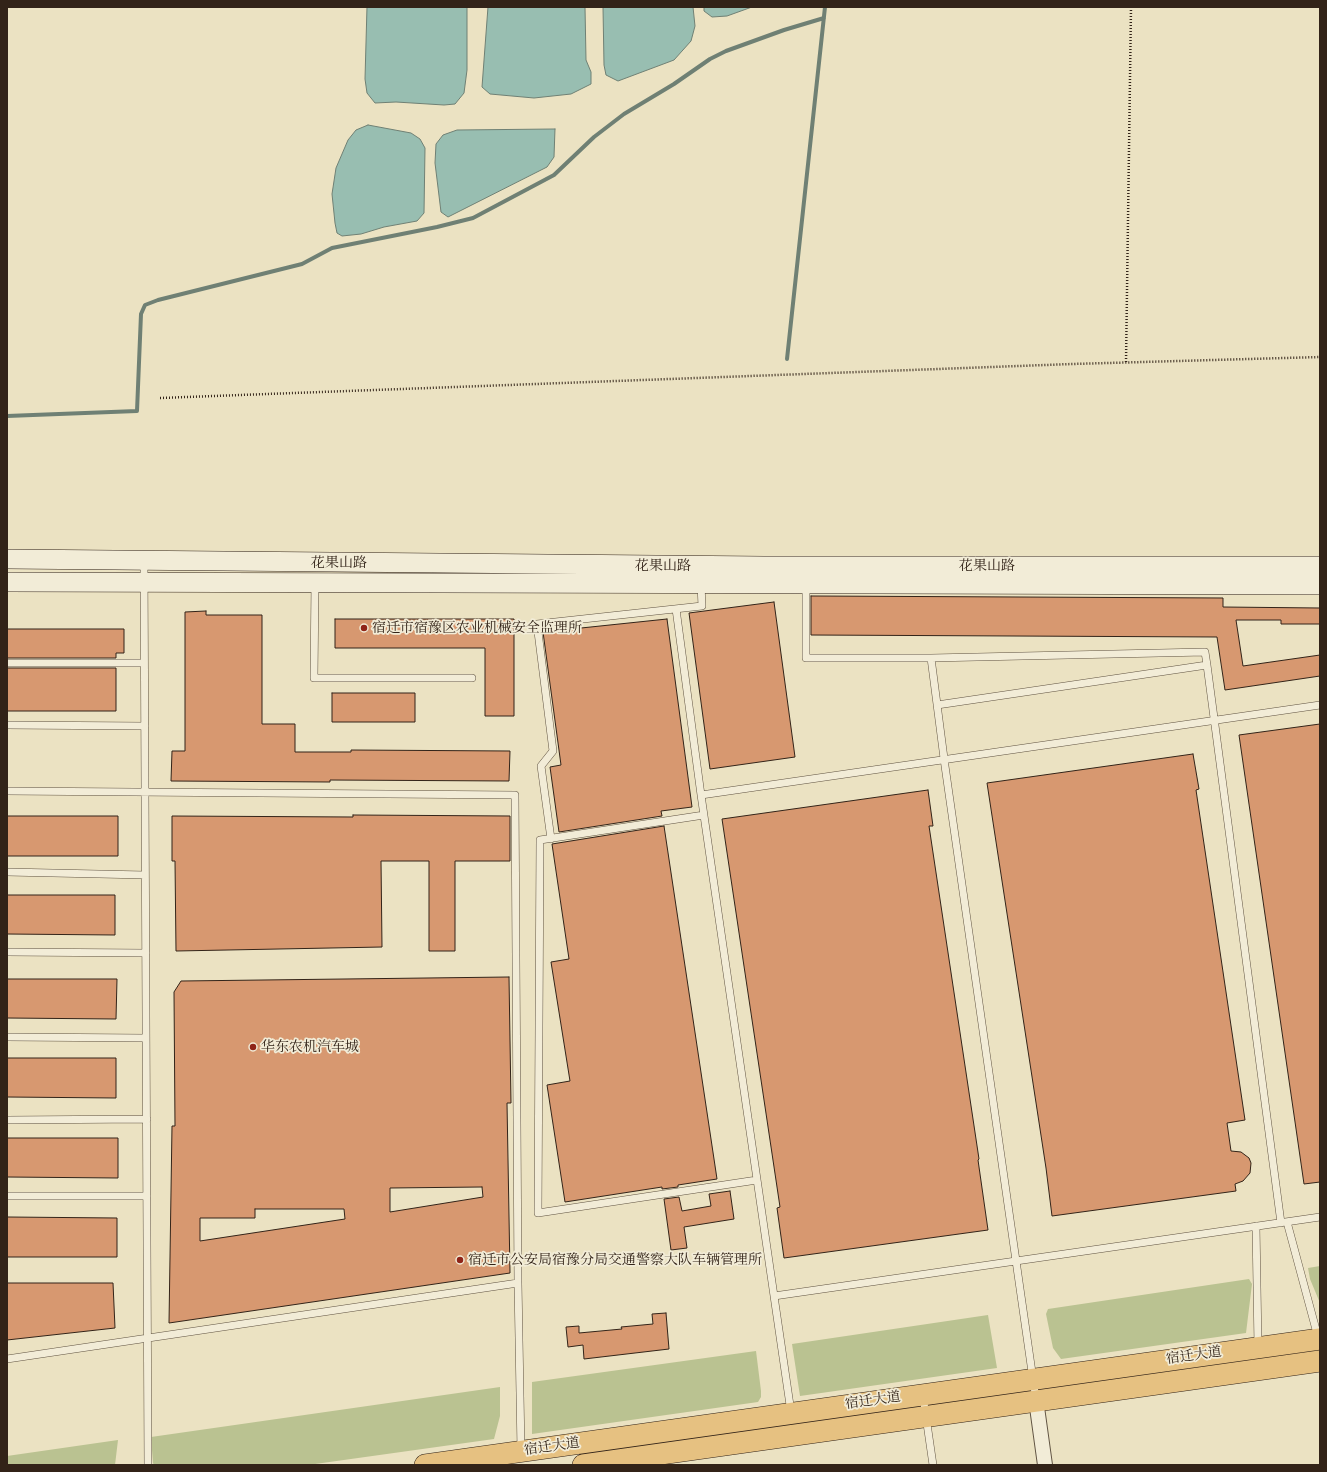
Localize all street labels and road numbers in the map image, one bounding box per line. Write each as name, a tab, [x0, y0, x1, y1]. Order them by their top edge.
street label: 花果山路	[311, 555, 367, 571]
street label: 花果山路	[635, 558, 691, 574]
street label: 花果山路	[959, 558, 1015, 574]
street label: 宿迁大道	[1165, 1344, 1223, 1368]
street label: 宿迁大道	[844, 1389, 902, 1413]
street label: 宿迁大道	[523, 1435, 581, 1459]

